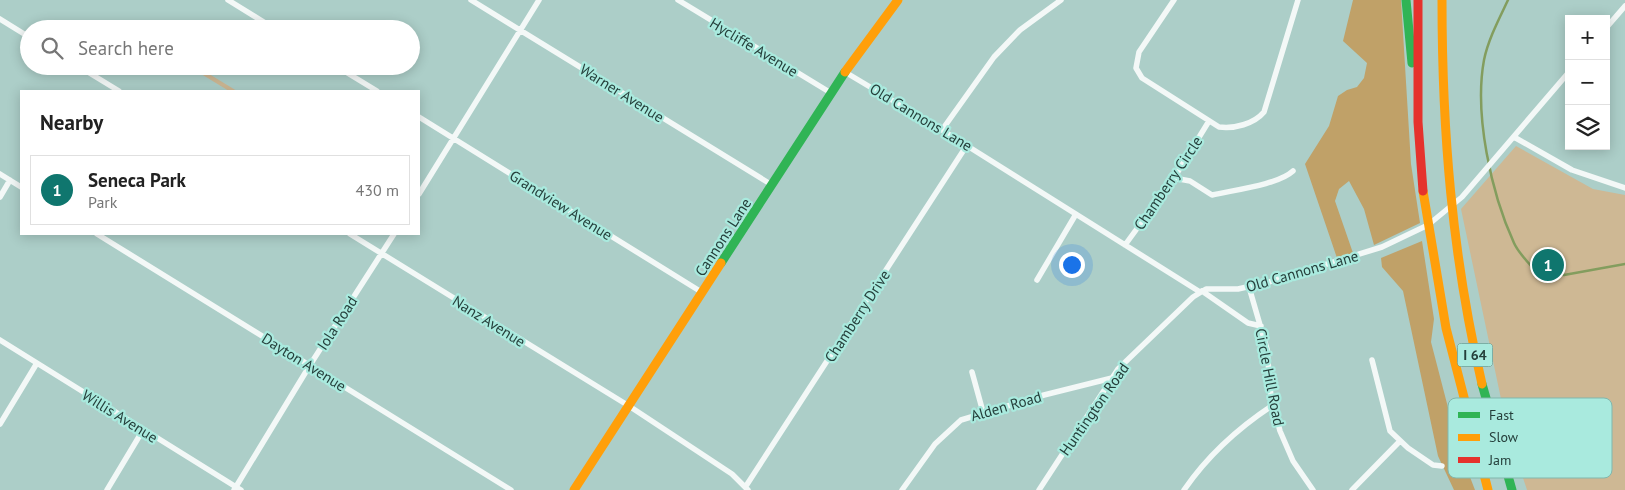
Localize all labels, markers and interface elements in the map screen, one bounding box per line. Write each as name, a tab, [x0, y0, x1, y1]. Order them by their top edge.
street label: Hycliffe Avenue	[706, 13, 802, 81]
map controls	[1565, 15, 1610, 150]
button: +	[1565, 15, 1610, 60]
search box	[20, 20, 420, 75]
icon: search	[38, 34, 66, 62]
text: Search here	[78, 36, 174, 60]
street label: Warner Avenue	[576, 60, 668, 126]
button: −	[1565, 60, 1610, 105]
street label: Old Cannons Lane	[866, 79, 976, 155]
button: layers	[1565, 105, 1610, 150]
text: Nearby	[40, 109, 103, 136]
street label: Chamberry Circle	[1130, 132, 1206, 234]
street label: Grandview Avenue	[506, 166, 616, 244]
text: Seneca Park	[88, 168, 186, 192]
text: 1	[52, 180, 62, 200]
text: 430 m	[356, 180, 399, 200]
text: Park	[88, 192, 117, 212]
street label: Cannons Lane	[691, 194, 755, 280]
street label: Old Cannons Lane	[1244, 246, 1360, 296]
pin: 1	[1532, 246, 1564, 284]
your location	[1059, 252, 1085, 278]
street label: Chamberry Drive	[820, 266, 894, 366]
street label: Nanz Avenue	[449, 291, 529, 351]
street label: Iola Road	[313, 293, 361, 353]
street label: Circle Hill Road	[1251, 327, 1289, 427]
street label: Dayton Avenue	[258, 329, 350, 395]
road number: I 64	[1458, 344, 1492, 366]
street label: Huntington Road	[1055, 359, 1133, 459]
street label: Willis Avenue	[79, 385, 161, 447]
street label: Alden Road	[968, 387, 1044, 425]
legend	[1448, 398, 1612, 478]
text: Fast	[1489, 406, 1514, 424]
text: Slow	[1489, 428, 1519, 446]
text: Jam	[1488, 451, 1511, 469]

